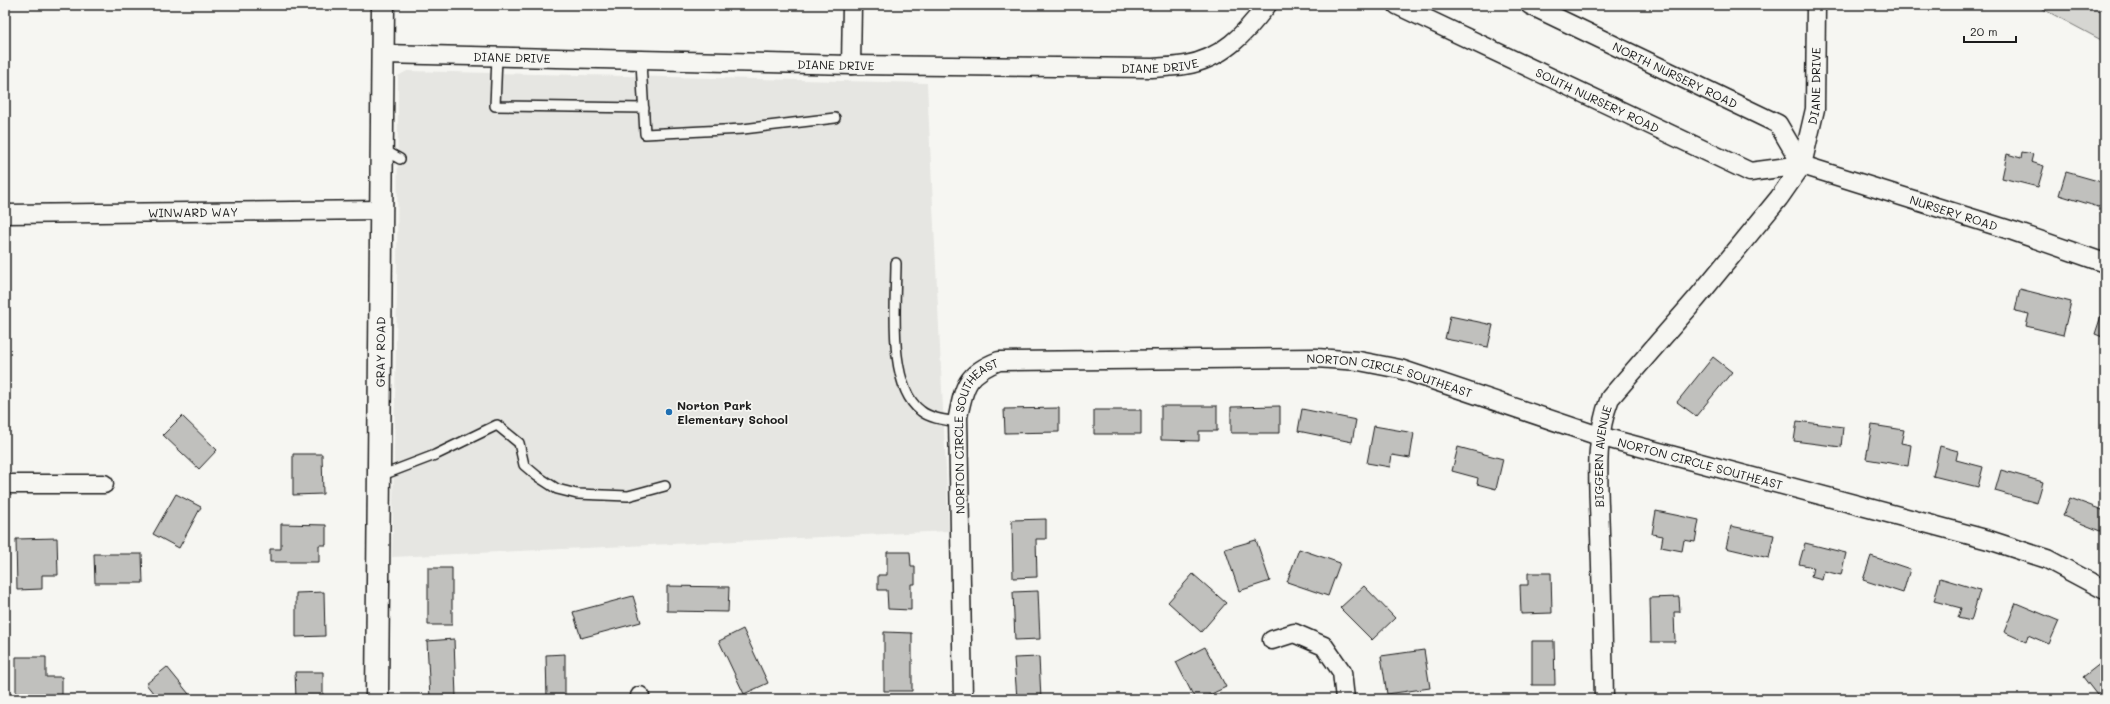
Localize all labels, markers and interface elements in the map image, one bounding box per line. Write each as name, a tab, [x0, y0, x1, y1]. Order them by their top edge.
scale bar	[1964, 18, 2016, 44]
text: 20 m	[1970, 23, 1998, 39]
street label: NORTH NURSERY ROAD	[1610, 38, 1740, 111]
street label: DIANE DRIVE	[1804, 47, 1824, 126]
street label: DIANE DRIVE	[473, 48, 551, 66]
street label: DIANE DRIVE	[1121, 54, 1200, 76]
street label: DIANE DRIVE	[797, 56, 875, 73]
street label: SOUTH NURSERY ROAD	[1533, 64, 1662, 136]
street label: NURSERY ROAD	[1908, 191, 2000, 234]
street label: WINWARD WAY	[148, 204, 238, 220]
street label: GRAY ROAD	[372, 317, 388, 387]
street label: NORTON CIRCLE SOUTHEAST	[1306, 350, 1475, 401]
street label: NORTON CIRCLE SOUTHEAST	[950, 354, 1001, 514]
place label: Norton Park Elementary School	[677, 397, 788, 427]
street label: BIGGERN AVENUE	[1590, 403, 1615, 508]
marker: Norton Park Elementary School	[664, 407, 674, 417]
street label: NORTON CIRCLE SOUTHEAST	[1616, 433, 1785, 493]

